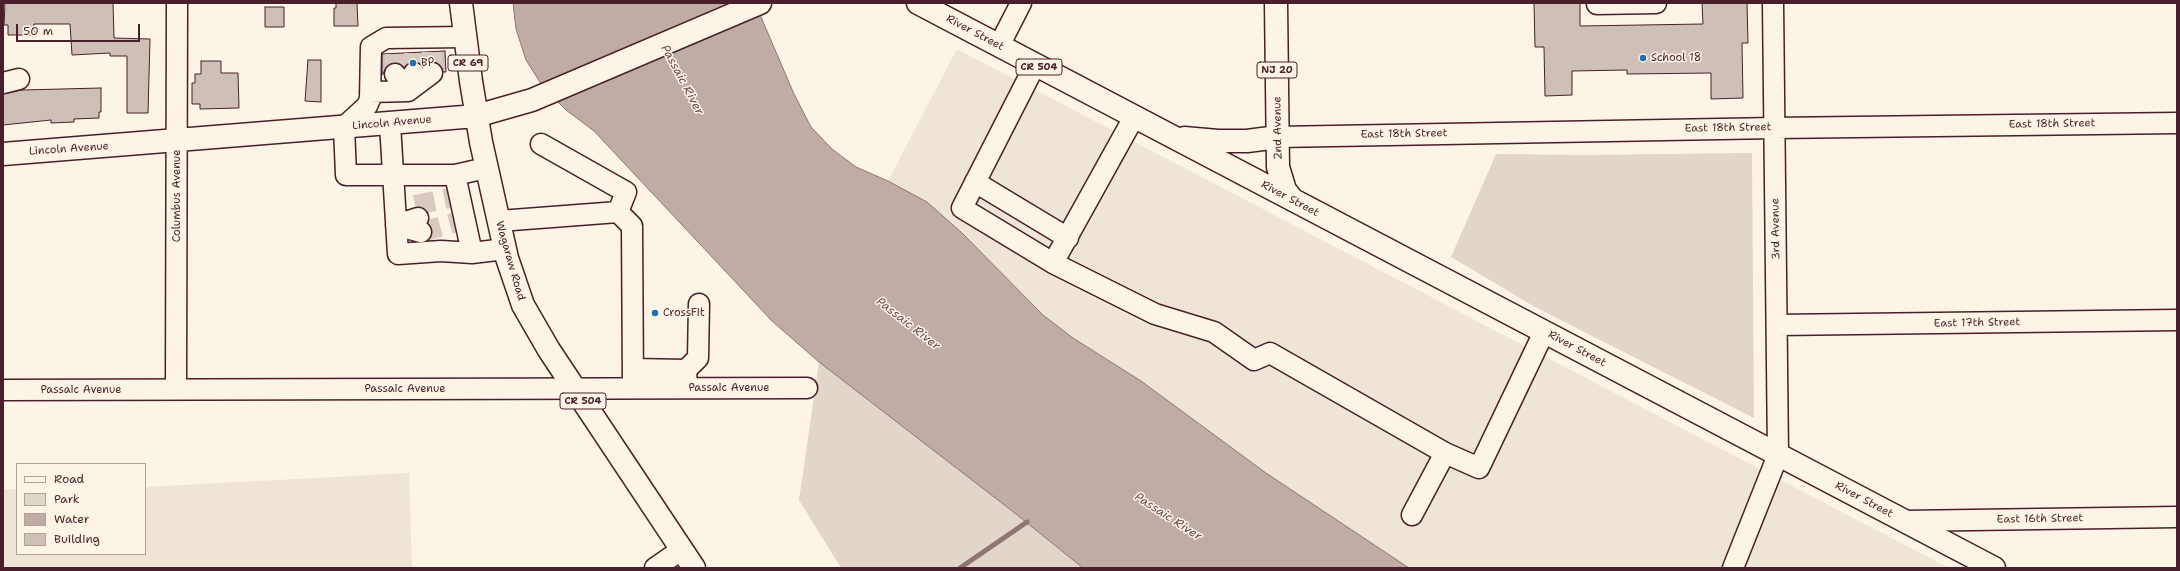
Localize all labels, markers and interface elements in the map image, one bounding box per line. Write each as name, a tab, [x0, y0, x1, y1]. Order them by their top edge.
street label: River Street	[944, 12, 1006, 54]
scale bar	[18, 16, 142, 42]
text: 50 m	[23, 23, 53, 39]
water label: Passaic River	[658, 43, 706, 117]
place label: School 18	[1651, 51, 1701, 65]
marker: School 18	[1638, 53, 1648, 63]
road number: CR 69	[448, 55, 488, 71]
place label: BP	[421, 56, 434, 70]
marker: BP	[408, 58, 418, 68]
road number: CR 504	[1016, 59, 1062, 75]
road number: NJ 20	[1257, 62, 1297, 78]
street label: 2nd Avenue	[1271, 96, 1285, 160]
street label: Lincoln Avenue	[352, 113, 432, 133]
street label: East 18th Street	[2008, 117, 2096, 131]
street label: East 18th Street	[1684, 121, 1772, 135]
street label: East 18th Street	[1360, 127, 1448, 141]
street label: Lincoln Avenue	[29, 140, 109, 158]
street label: Columbus Avenue	[170, 150, 184, 242]
street label: River Street	[1259, 178, 1321, 220]
street label: 3rd Avenue	[1769, 198, 1783, 260]
street label: Wagaraw Road	[492, 220, 528, 302]
water label: Passaic River	[873, 295, 943, 353]
place label: CrossFit	[663, 306, 705, 320]
marker: CrossFit	[650, 308, 660, 318]
street label: East 17th Street	[1934, 316, 2020, 330]
street label: River Street	[1546, 328, 1608, 370]
street label: Passaic Avenue	[689, 381, 769, 395]
street label: Passaic Avenue	[365, 382, 445, 396]
street label: Passaic Avenue	[41, 383, 121, 397]
road number: CR 504	[560, 393, 606, 409]
legend	[16, 463, 146, 555]
text: Road	[54, 471, 84, 487]
street label: River Street	[1833, 479, 1895, 521]
water label: Passaic River	[1132, 490, 1204, 544]
text: Park	[54, 491, 80, 507]
text: Water	[54, 511, 89, 527]
street label: East 16th Street	[1997, 512, 2083, 526]
text: Building	[54, 531, 100, 547]

